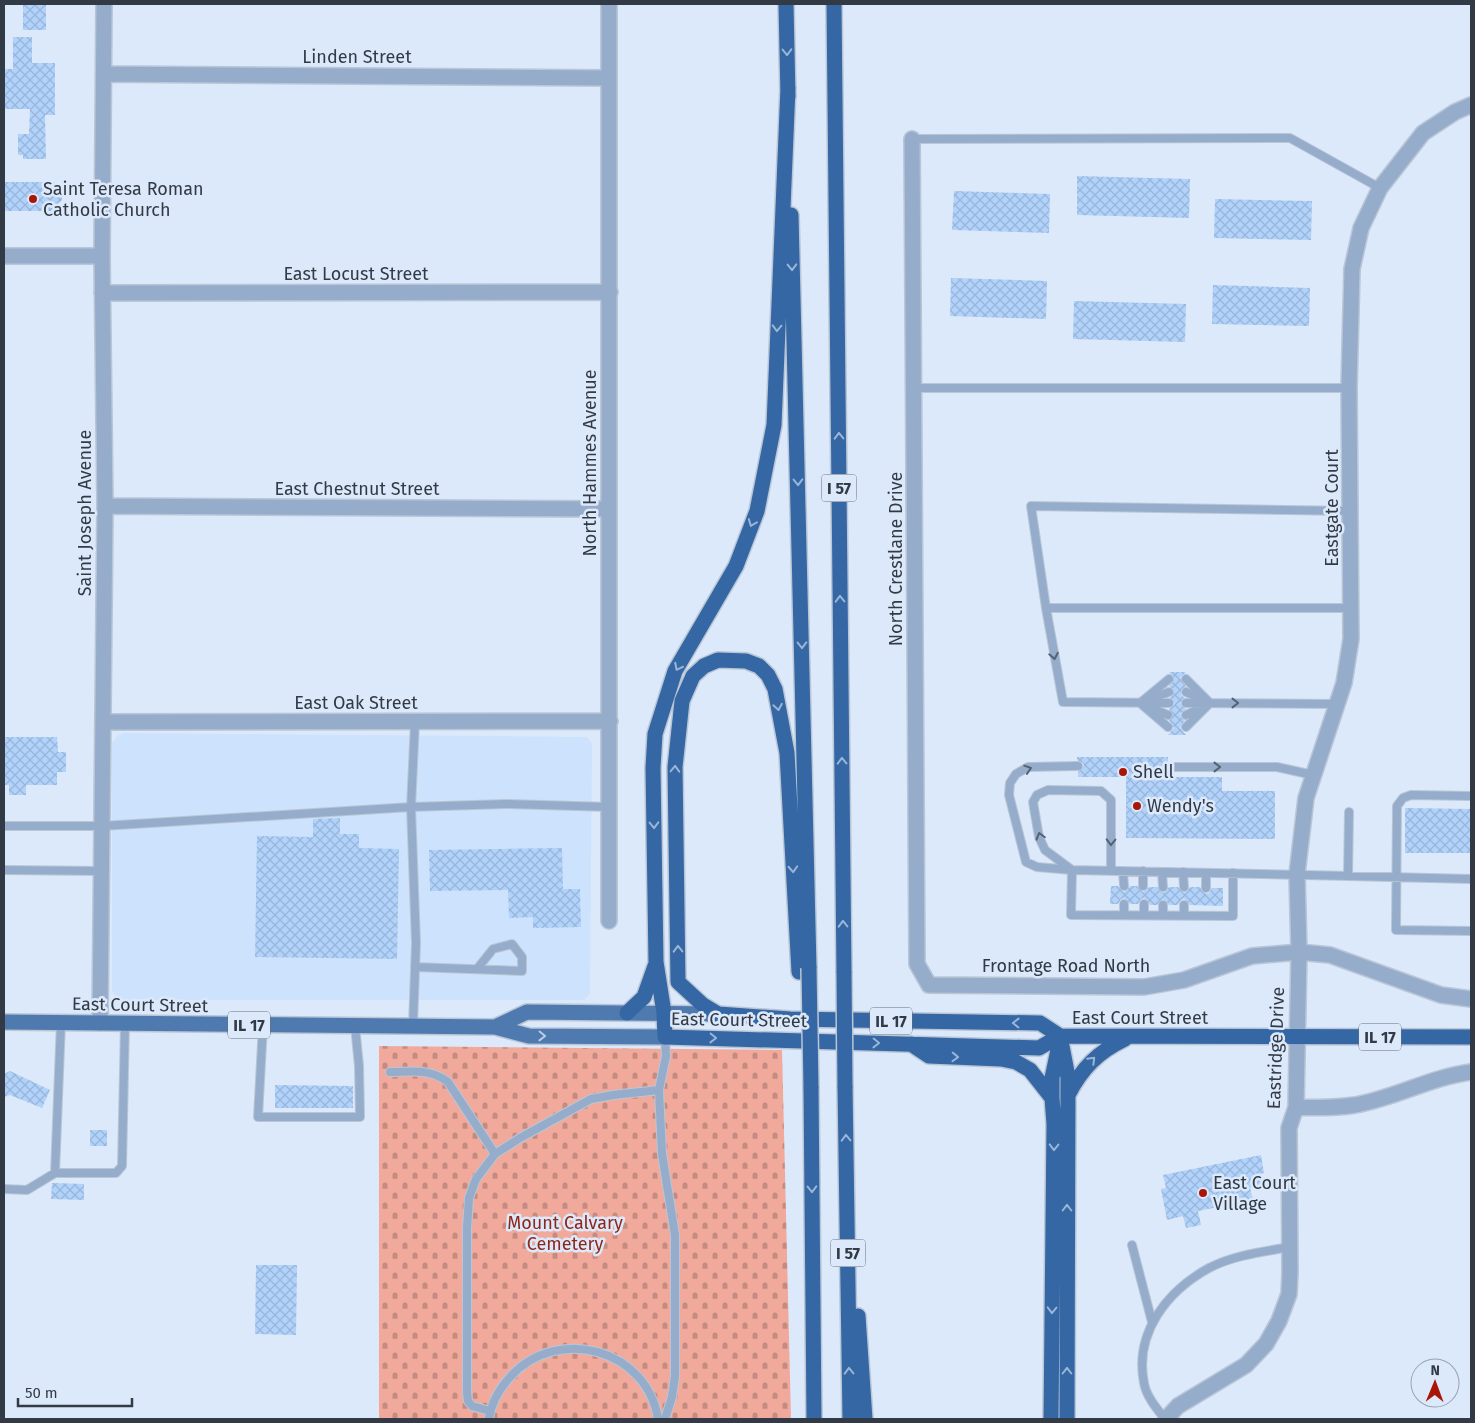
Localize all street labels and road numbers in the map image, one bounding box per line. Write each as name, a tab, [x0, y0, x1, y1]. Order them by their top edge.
street label: Linden Street	[302, 46, 412, 68]
street label: East Locust Street	[283, 263, 429, 285]
street label: North Hammes Avenue	[579, 369, 601, 557]
street label: Saint Joseph Avenue	[74, 430, 96, 596]
street label: Eastgate Court	[1321, 449, 1343, 567]
street label: North Crestlane Drive	[885, 472, 907, 646]
road number: I 57	[822, 474, 856, 502]
street label: East Chestnut Street	[275, 478, 440, 500]
street label: East Oak Street	[294, 692, 418, 714]
street label: Frontage Road North	[982, 955, 1150, 977]
street label: Eastridge Drive	[1263, 986, 1289, 1110]
street label: East Court Street	[72, 993, 209, 1017]
street label: East Court Street	[1072, 1007, 1209, 1029]
street label: East Court Street	[671, 1008, 808, 1032]
road number: IL 17	[870, 1008, 912, 1034]
road number: IL 17	[228, 1012, 270, 1038]
road number: IL 17	[1359, 1024, 1401, 1050]
road number: I 57	[830, 1240, 866, 1266]

